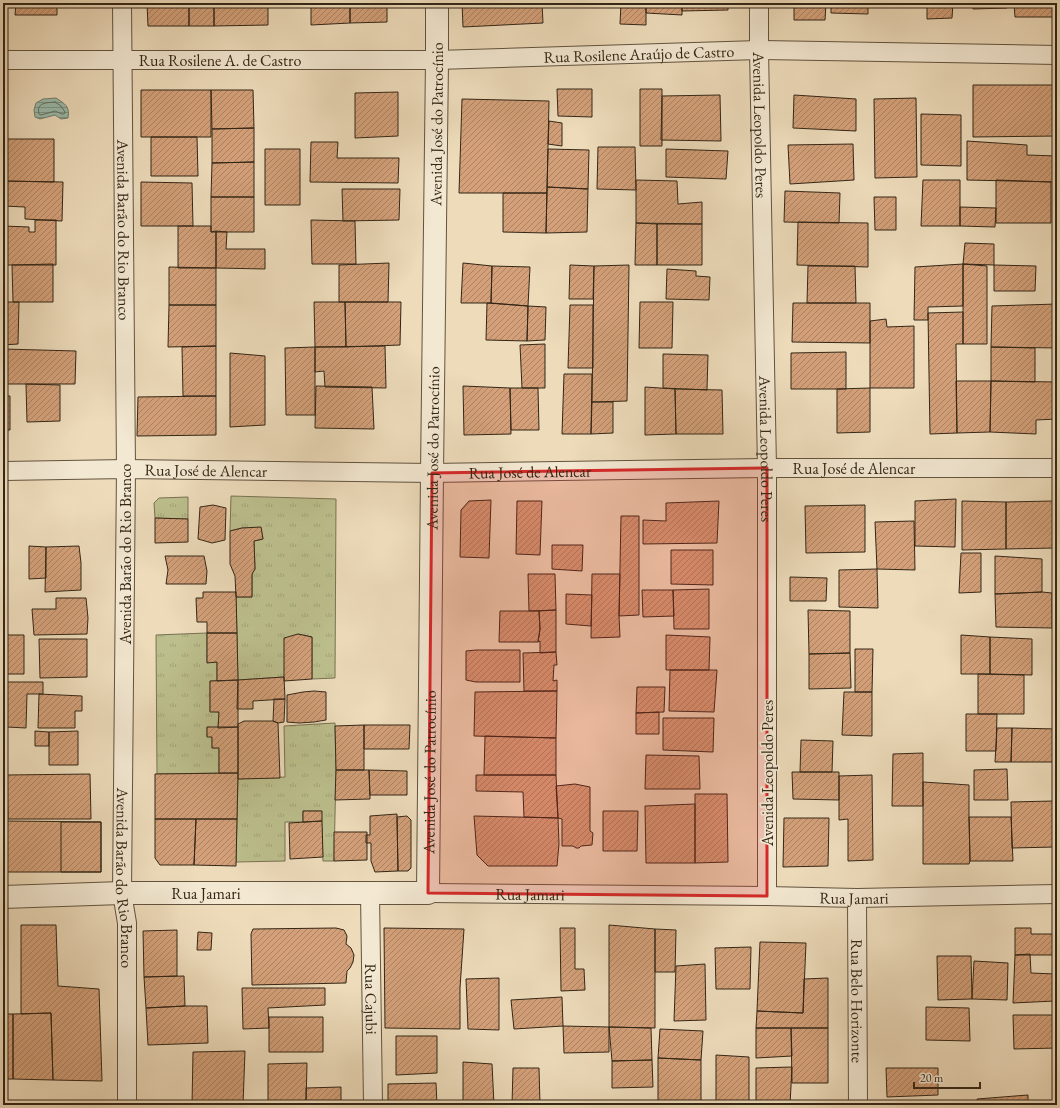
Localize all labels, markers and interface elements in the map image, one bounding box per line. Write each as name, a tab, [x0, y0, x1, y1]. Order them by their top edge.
street label: Rua Rosilene Araújo de Castro	[543, 40, 735, 67]
street label: Avenida José do Patrocínio	[425, 42, 448, 207]
street label: Rua Rosilene A. de Castro	[139, 50, 301, 71]
street label: Avenida Leopoldo Peres	[749, 51, 772, 198]
street label: Avenida Barão do Rio Branco	[113, 138, 135, 321]
street label: Avenida José do Patrocínio	[421, 366, 444, 531]
street label: Avenida Leopoldo Peres	[755, 375, 778, 522]
street label: Rua José de Alencar	[793, 458, 916, 479]
street label: Rua José de Alencar	[145, 459, 268, 481]
street label: Rua José de Alencar	[468, 460, 592, 483]
street label: Avenida Barão do Rio Branco	[115, 464, 136, 645]
street label: Avenida José do Patrocínio	[418, 690, 440, 855]
street label: Avenida Leopoldo Peres	[757, 700, 778, 847]
street label: Avenida Barão do Rio Branco	[111, 786, 138, 968]
street label: Rua Jamari	[171, 883, 241, 904]
street label: Rua Jamari	[495, 883, 565, 905]
street label: Rua Jamari	[819, 887, 889, 909]
street label: Rua Belo Horizonte	[847, 939, 868, 1063]
street label: Rua Cajubi	[360, 963, 383, 1035]
scale bar	[914, 1064, 980, 1090]
text: 20 m	[920, 1070, 944, 1086]

